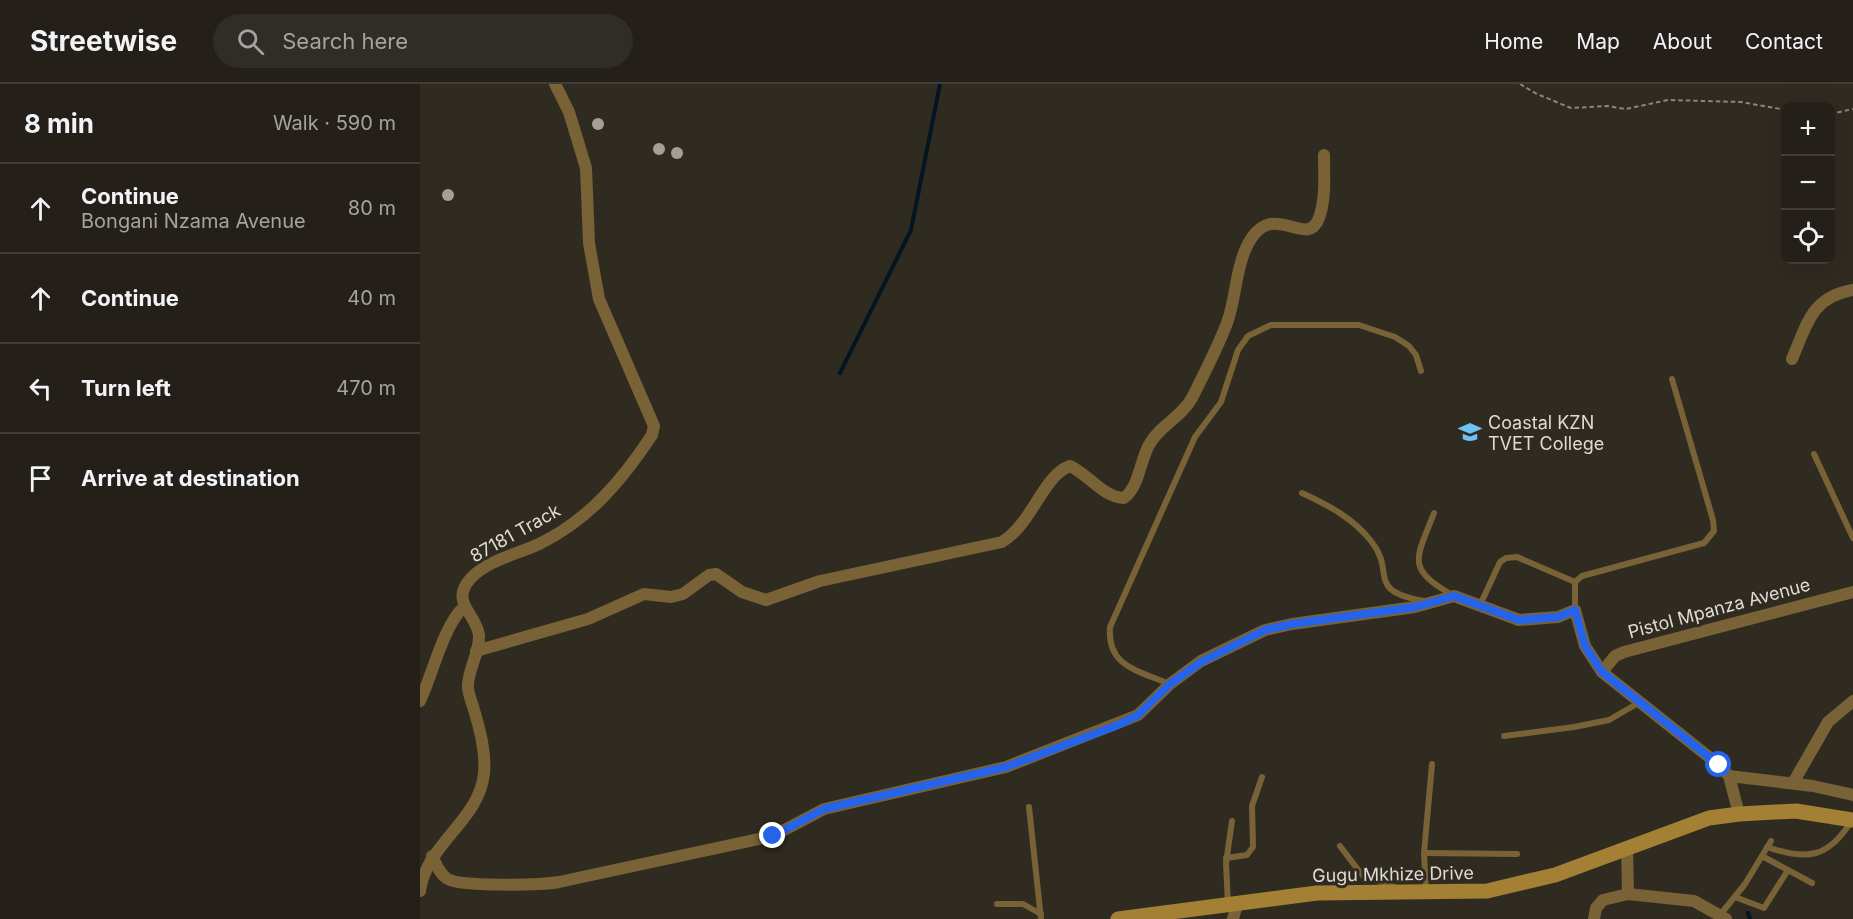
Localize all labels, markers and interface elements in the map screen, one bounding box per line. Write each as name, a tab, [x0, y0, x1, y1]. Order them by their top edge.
search box	[213, 14, 633, 68]
text: Streetwise	[30, 24, 177, 58]
icon: search	[234, 25, 267, 58]
text: Search here	[282, 28, 408, 54]
text: Home	[1484, 29, 1543, 54]
text: Map	[1576, 29, 1620, 54]
text: About	[1653, 29, 1712, 54]
text: Contact	[1745, 29, 1823, 54]
map controls	[1781, 102, 1835, 264]
button: +	[1781, 102, 1835, 156]
text: 8 min	[24, 108, 94, 139]
text: Walk · 590 m	[273, 111, 396, 135]
button: −	[1781, 156, 1835, 210]
text: Continue	[81, 183, 179, 209]
icon: ahead	[24, 192, 57, 225]
text: 80 m	[348, 196, 396, 220]
text: Bongani Nzama Avenue	[81, 209, 306, 233]
button: locate	[1781, 210, 1835, 264]
icon: ahead	[24, 282, 57, 315]
text: Continue	[81, 285, 179, 311]
text: 40 m	[347, 286, 396, 310]
icon: left	[24, 372, 57, 405]
text: Turn left	[81, 375, 171, 401]
text: 470 m	[336, 376, 396, 400]
place label: Coastal KZN TVET College	[1488, 412, 1604, 454]
school or university icon: Coastal KZN TVET College	[1457, 419, 1483, 445]
icon: arrive	[24, 462, 57, 495]
text: Arrive at destination	[81, 465, 300, 491]
street label: 87181 Track	[466, 500, 564, 566]
street label: Pistol Mpanza Avenue	[1626, 574, 1812, 642]
route start	[1705, 751, 1731, 777]
route end	[759, 822, 785, 848]
street label: Gugu Mkhize Drive	[1312, 862, 1474, 886]

